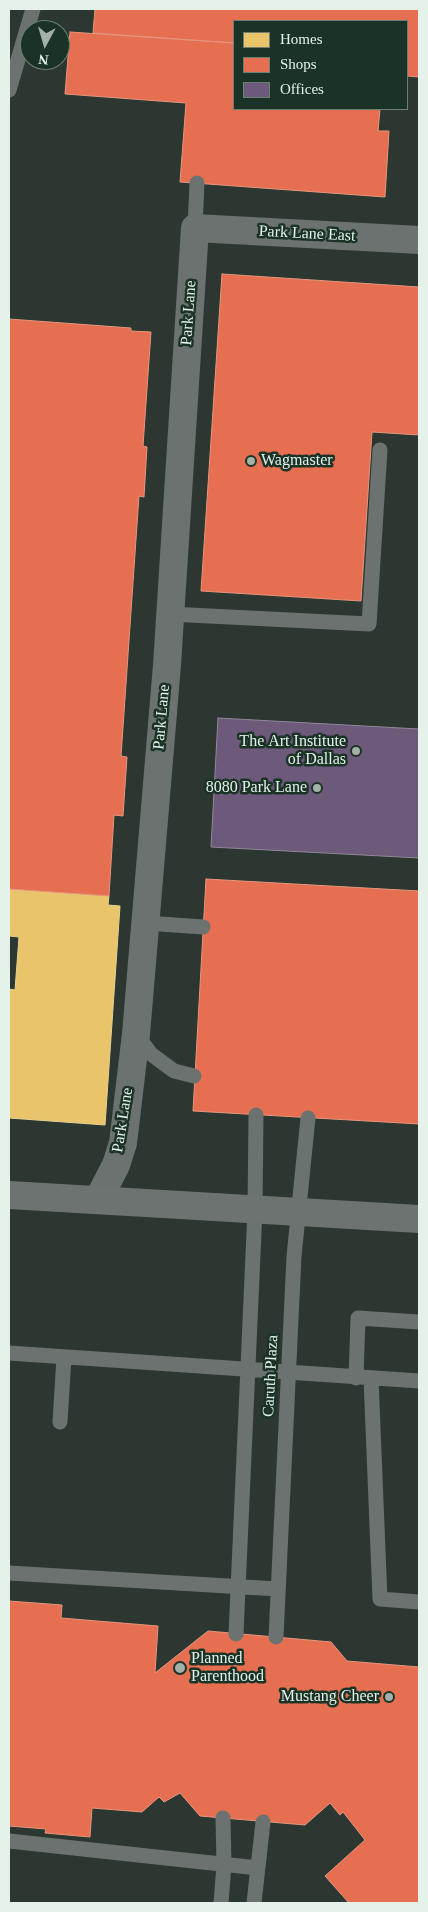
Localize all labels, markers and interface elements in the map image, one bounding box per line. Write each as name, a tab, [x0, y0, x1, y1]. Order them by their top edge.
north arrow	[20, 20, 70, 70]
legend	[233, 20, 408, 110]
text: Homes	[280, 31, 323, 47]
text: N	[38, 51, 49, 67]
text: Shops	[280, 56, 317, 72]
text: Offices	[280, 81, 324, 97]
street label: Park Lane East	[258, 222, 356, 246]
street label: Park Lane	[177, 280, 201, 346]
place label: Wagmaster	[261, 451, 333, 471]
marker: Wagmaster	[245, 455, 257, 467]
street label: Park Lane	[150, 684, 174, 750]
place label: The Art Institute of Dallas	[239, 732, 346, 770]
marker: The Art Institute of Dallas	[350, 745, 362, 757]
place label: 8080 Park Lane	[206, 778, 307, 798]
marker: 8080 Park Lane	[311, 782, 323, 794]
street label: Park Lane	[108, 1086, 138, 1154]
street label: Caruth Plaza	[259, 1334, 283, 1418]
place label: Planned Parenthood	[191, 1649, 264, 1687]
marker: Planned Parenthood	[173, 1661, 187, 1675]
place label: Mustang Cheer	[281, 1687, 379, 1707]
marker: Mustang Cheer	[383, 1691, 395, 1703]

